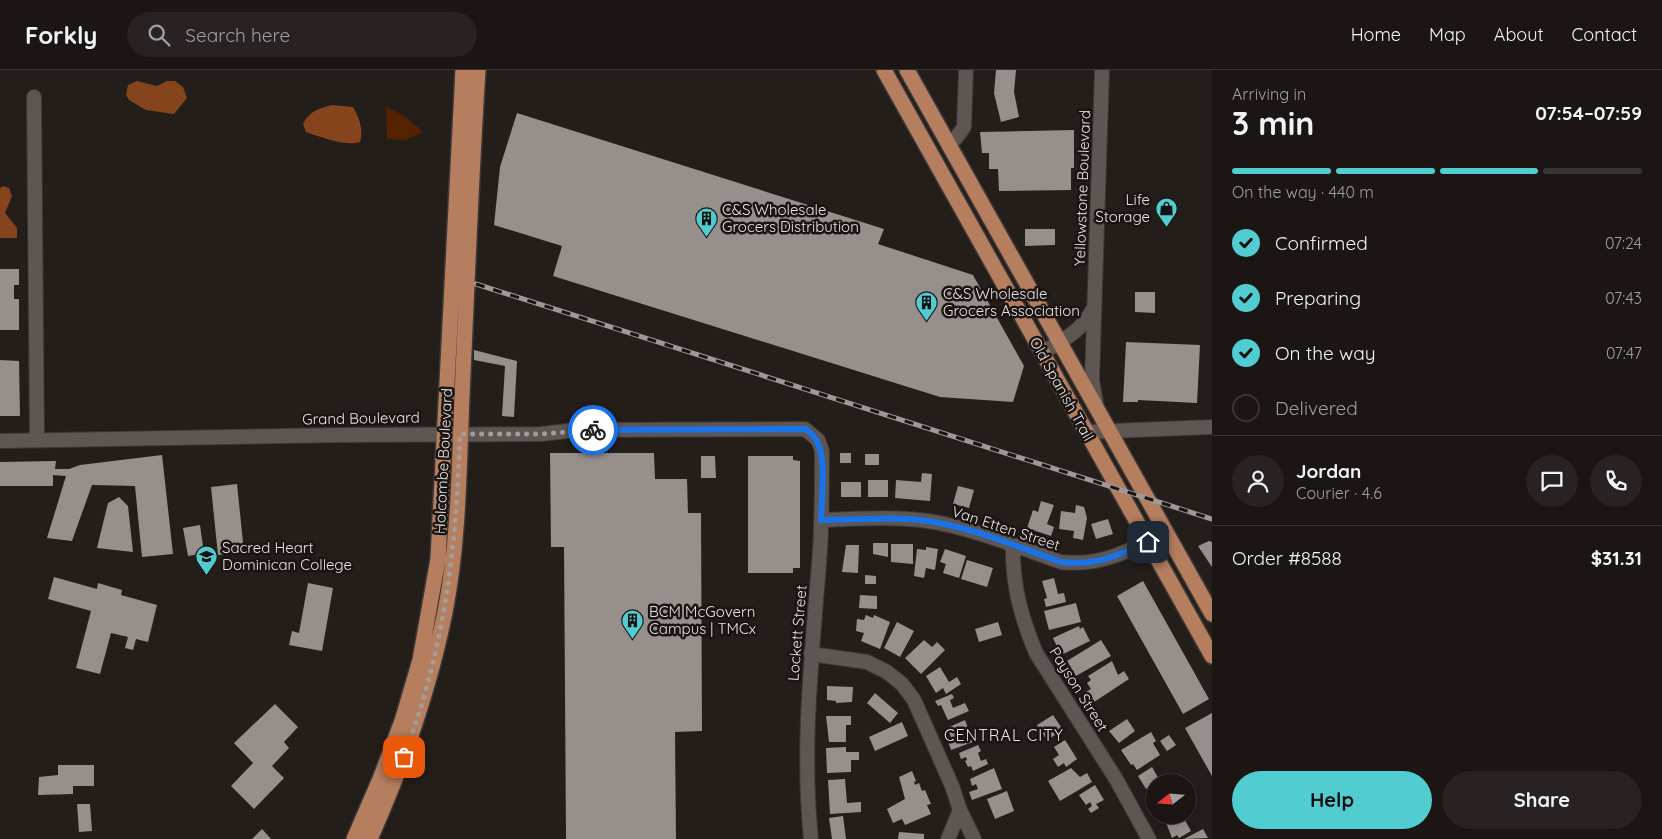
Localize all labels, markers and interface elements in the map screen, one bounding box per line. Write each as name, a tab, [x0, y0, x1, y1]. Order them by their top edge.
search box	[127, 12, 477, 57]
text: Forkly	[25, 20, 97, 50]
icon: search	[145, 21, 173, 49]
text: Search here	[185, 23, 290, 47]
text: Home	[1351, 23, 1401, 46]
text: Map	[1429, 23, 1466, 46]
text: About	[1494, 23, 1544, 46]
text: Contact	[1572, 23, 1637, 46]
text: Arriving in	[1232, 84, 1306, 104]
text: 07:54–07:59	[1535, 101, 1642, 125]
text: 3 min	[1232, 103, 1314, 143]
street label: Yellowstone Boulevard	[1070, 110, 1094, 266]
text: On the way · 440 m	[1232, 182, 1374, 202]
place label: Life Storage	[1095, 190, 1150, 226]
shop icon: Life Storage	[1154, 196, 1178, 227]
place label: C&S Wholesale Grocers Distribution	[722, 200, 859, 236]
building icon: C&S Wholesale Grocers Distribution	[694, 206, 718, 237]
icon: check	[1232, 229, 1260, 257]
text: Confirmed	[1275, 231, 1368, 255]
text: 07:24	[1605, 233, 1642, 253]
place label: C&S Wholesale Grocers Association	[943, 284, 1080, 320]
icon: check	[1232, 284, 1260, 312]
text: Preparing	[1275, 286, 1361, 310]
text: 07:43	[1605, 288, 1642, 308]
building icon: C&S Wholesale Grocers Association	[915, 290, 939, 321]
street label: Old Spanish Trail	[1026, 334, 1098, 444]
icon: check	[1232, 339, 1260, 367]
text: On the way	[1275, 341, 1376, 365]
text: 07:47	[1606, 343, 1642, 363]
street label: Holcombe Boulevard	[430, 388, 456, 534]
text: Delivered	[1275, 396, 1358, 420]
courier	[568, 405, 618, 455]
street label: Grand Boulevard	[302, 407, 420, 429]
icon: bike	[579, 416, 607, 444]
button: person	[1232, 455, 1284, 507]
button: chat	[1526, 455, 1578, 507]
button: phone	[1590, 455, 1642, 507]
text: Jordan	[1296, 459, 1361, 483]
text: Courier · 4.6	[1296, 483, 1382, 503]
street label: Van Etten Street	[950, 502, 1062, 554]
pin	[1127, 521, 1169, 563]
icon: home	[1134, 528, 1162, 556]
place label: Sacred Heart Dominican College	[222, 538, 352, 574]
school or university icon: Sacred Heart Dominican College	[194, 544, 218, 575]
text: Order #8588	[1232, 546, 1342, 570]
text: $31.31	[1591, 546, 1642, 570]
street label: Lockett Street	[783, 584, 811, 682]
place label: BCM McGovern Campus | TMCx	[649, 602, 756, 638]
building icon: BCM McGovern Campus | TMCx	[621, 608, 645, 639]
street label: Payson Street	[1045, 643, 1113, 735]
district label: CENTRAL CITY	[944, 725, 1064, 745]
pin	[383, 736, 425, 778]
icon: bag	[390, 743, 418, 771]
button: Help	[1232, 771, 1432, 829]
button: Share	[1442, 771, 1642, 829]
north arrow	[1146, 774, 1196, 824]
map controls	[1146, 774, 1196, 824]

